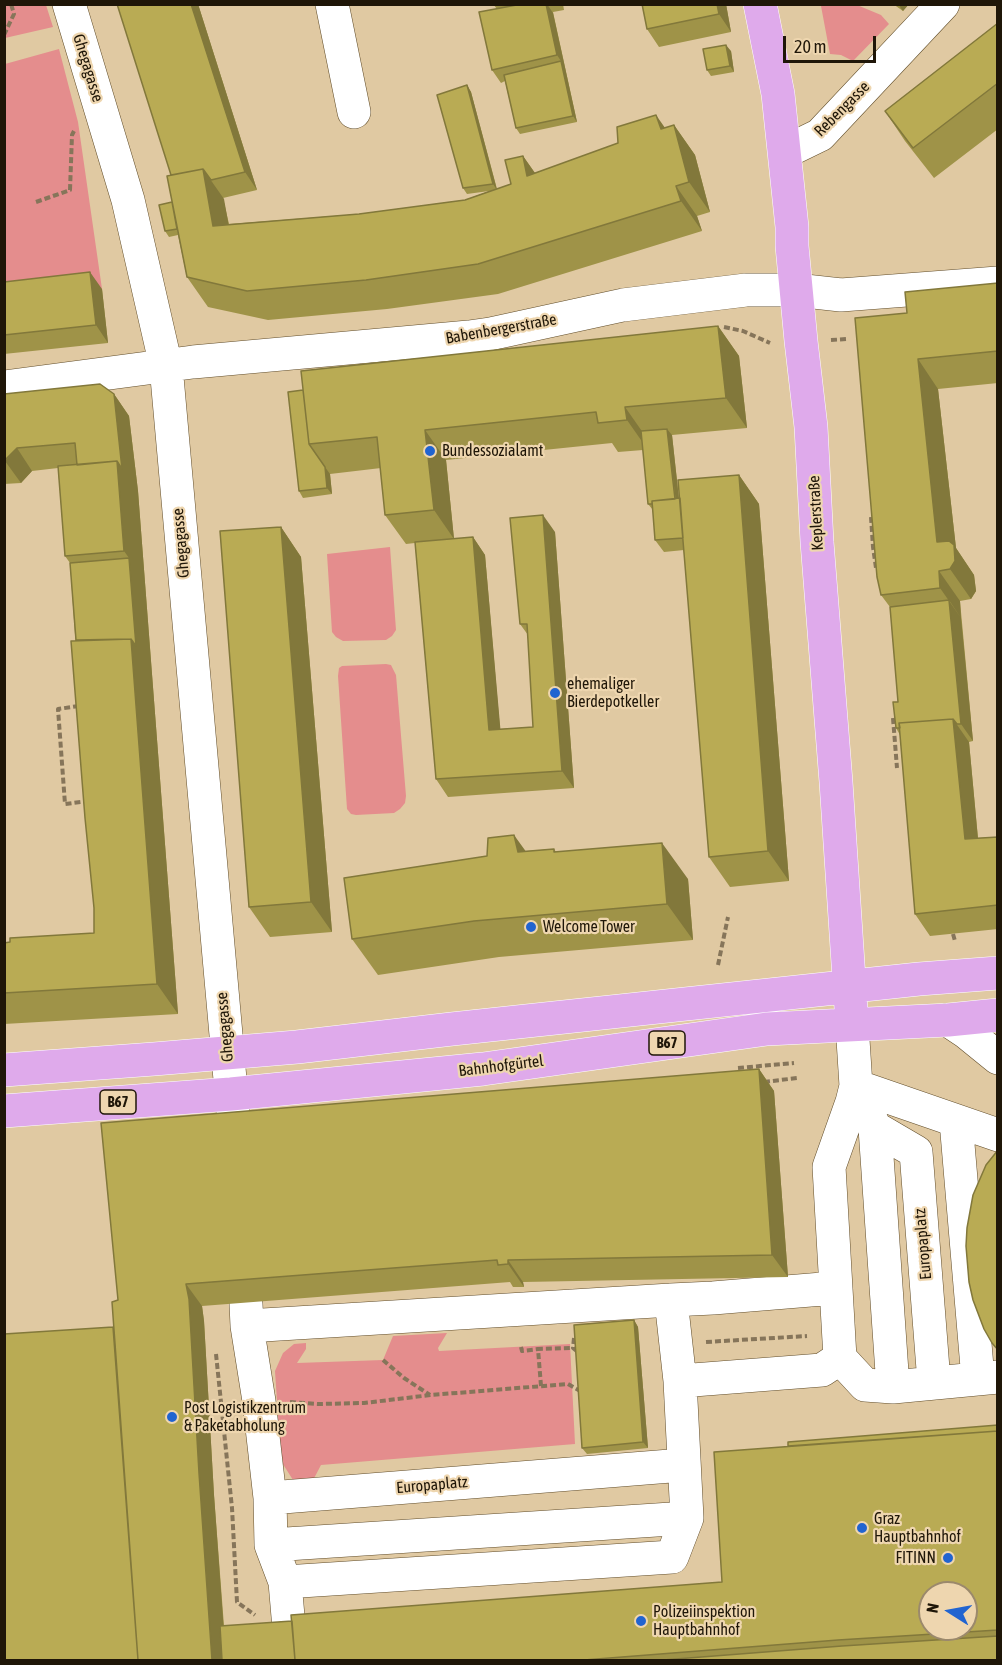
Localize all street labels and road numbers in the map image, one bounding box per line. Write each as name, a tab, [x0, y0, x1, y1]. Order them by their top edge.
street label: Ghegagasse	[69, 32, 107, 104]
street label: Rebengasse	[810, 77, 874, 141]
street label: Babenbergerstraße	[444, 310, 558, 348]
street label: Keplerstraße	[804, 475, 828, 551]
street label: Ghegagasse	[168, 507, 194, 579]
street label: Ghegagasse	[212, 991, 238, 1063]
road number: B67	[649, 1031, 685, 1055]
street label: Bahnhofgürtel	[457, 1051, 545, 1081]
road number: B67	[100, 1090, 136, 1114]
street label: Europaplatz	[910, 1208, 936, 1280]
street label: Europaplatz	[396, 1472, 468, 1498]

